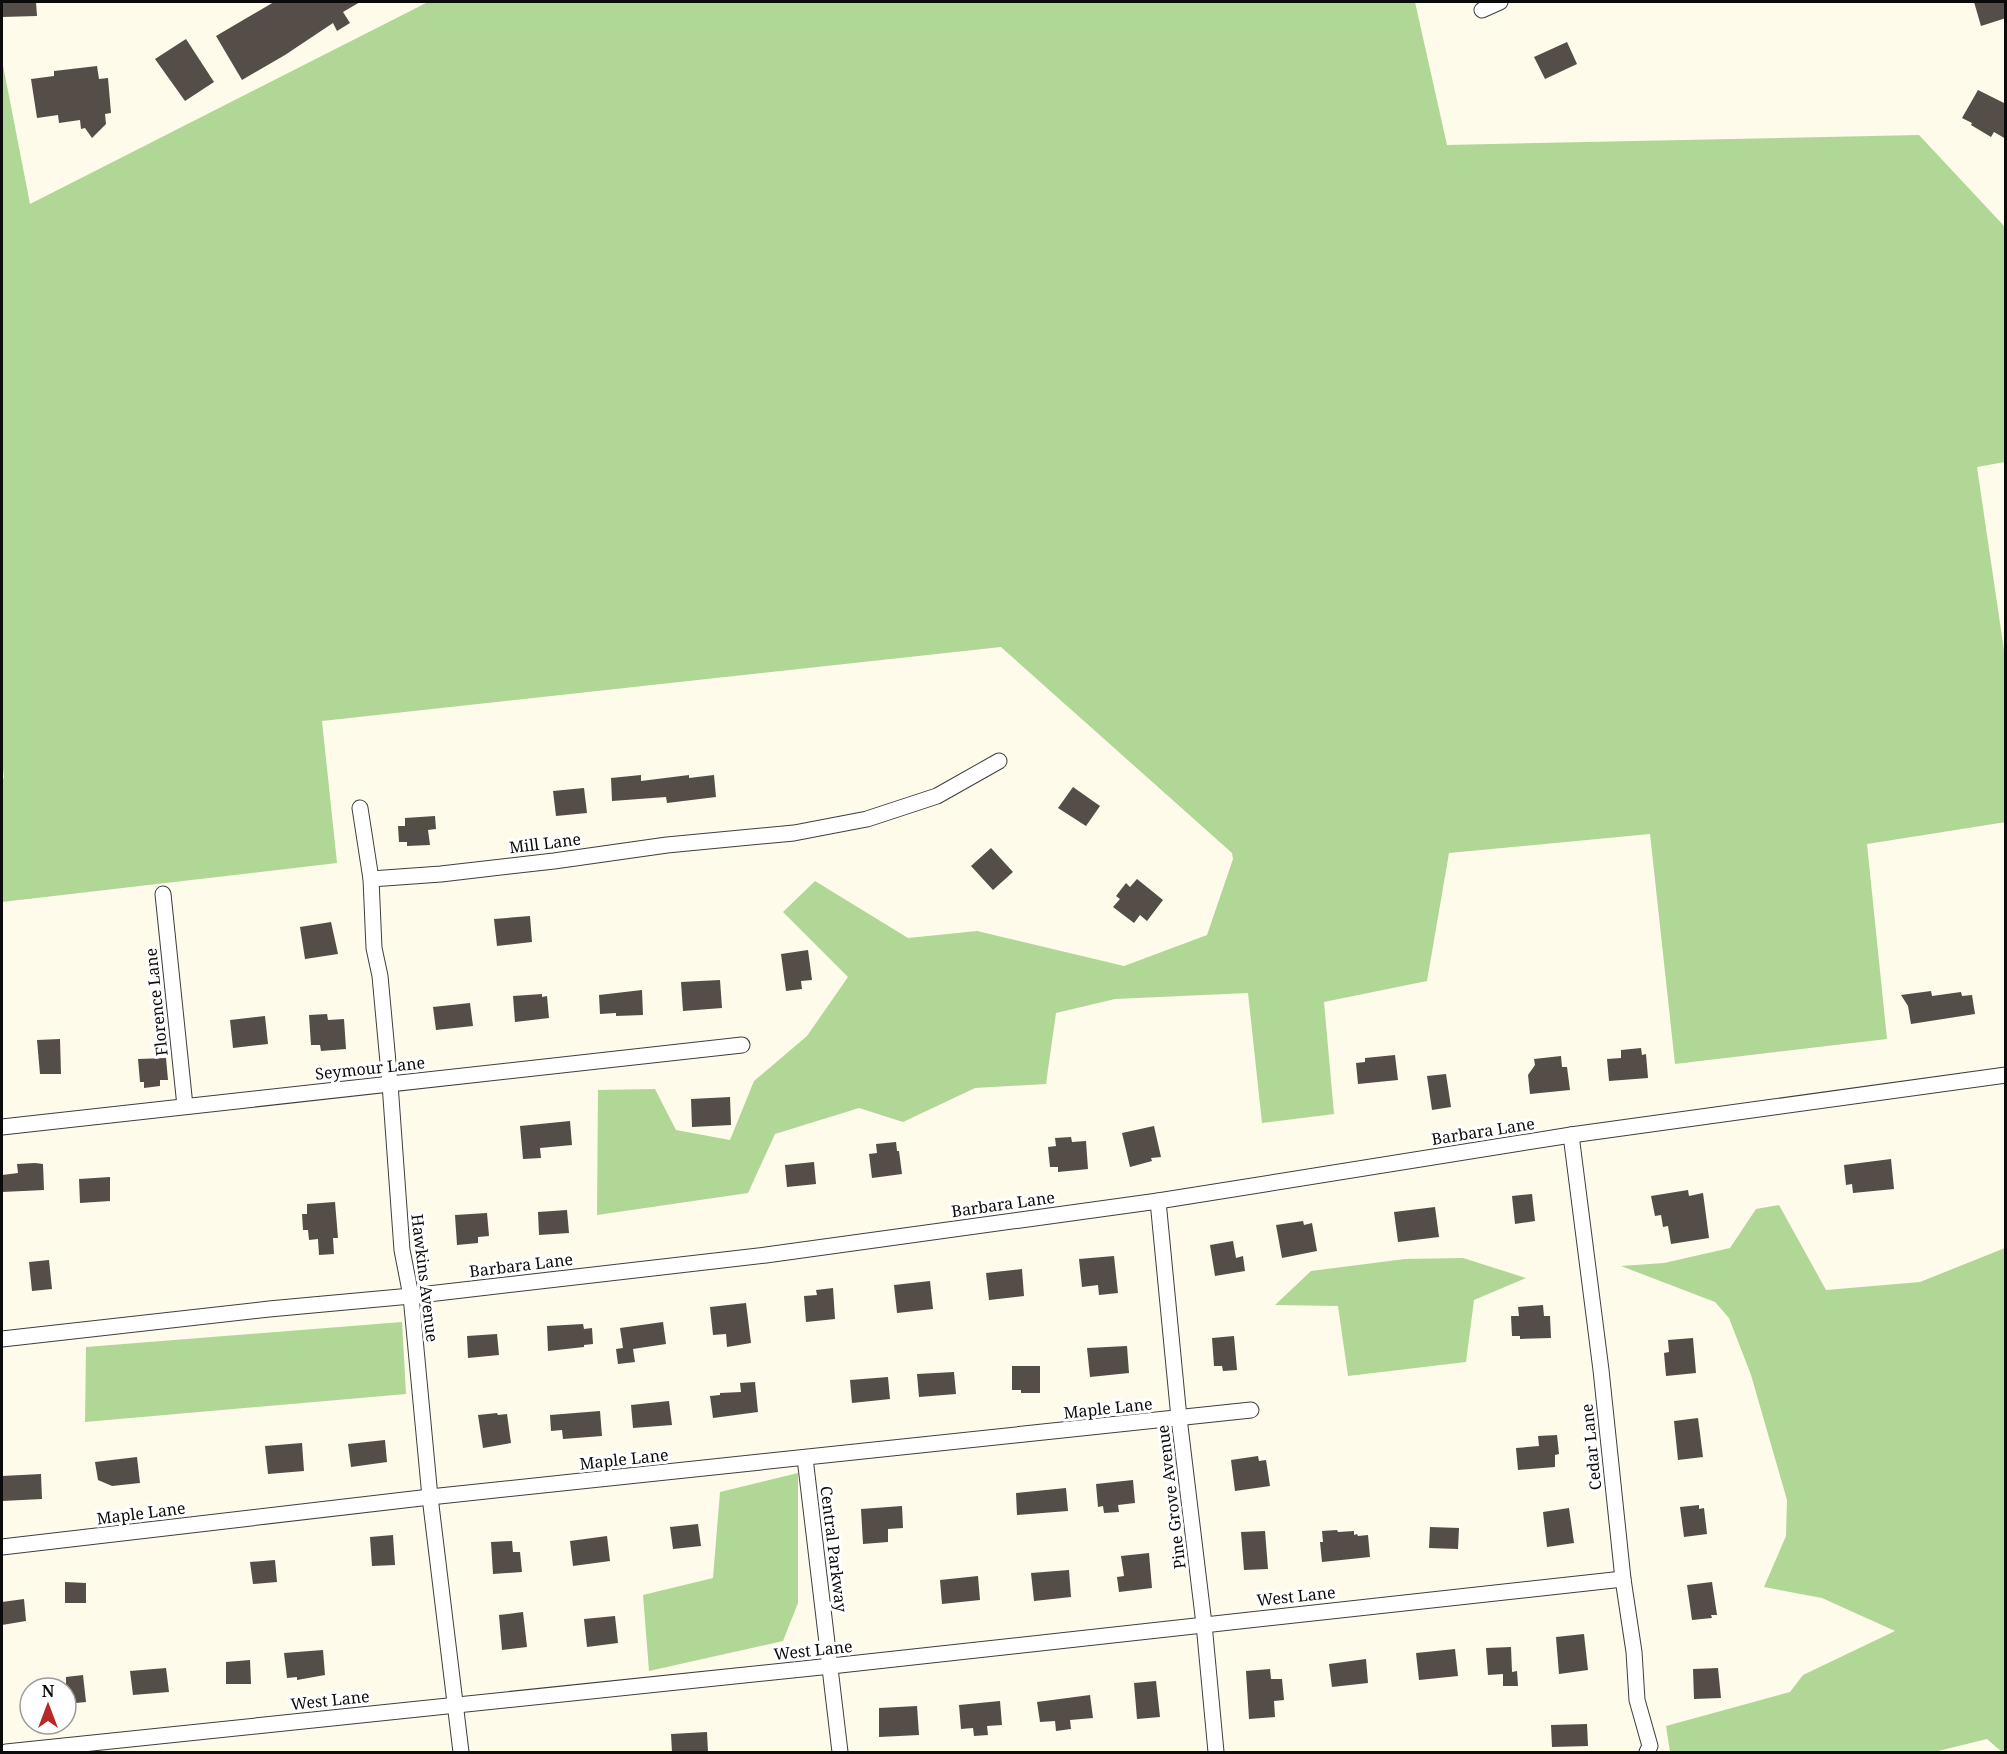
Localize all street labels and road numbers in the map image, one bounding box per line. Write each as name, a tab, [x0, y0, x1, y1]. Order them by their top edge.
street label: Mill Lane	[508, 828, 582, 858]
street label: Florence Lane	[139, 947, 173, 1057]
street label: Seymour Lane	[314, 1051, 426, 1085]
street label: Barbara Lane	[1430, 1112, 1536, 1150]
street label: Barbara Lane	[950, 1186, 1056, 1222]
street label: Hawkins Avenue	[406, 1213, 444, 1343]
street label: Barbara Lane	[468, 1248, 574, 1282]
street label: Maple Lane	[1062, 1392, 1154, 1424]
street label: Cedar Lane	[1576, 1403, 1606, 1491]
street label: Pine Grove Avenue	[1151, 1424, 1191, 1570]
street label: Maple Lane	[578, 1443, 670, 1475]
street label: Central Parkway	[815, 1485, 853, 1614]
street label: Maple Lane	[95, 1497, 187, 1529]
street label: West Lane	[1255, 1581, 1337, 1611]
street label: West Lane	[772, 1635, 854, 1665]
street label: West Lane	[289, 1685, 371, 1715]

